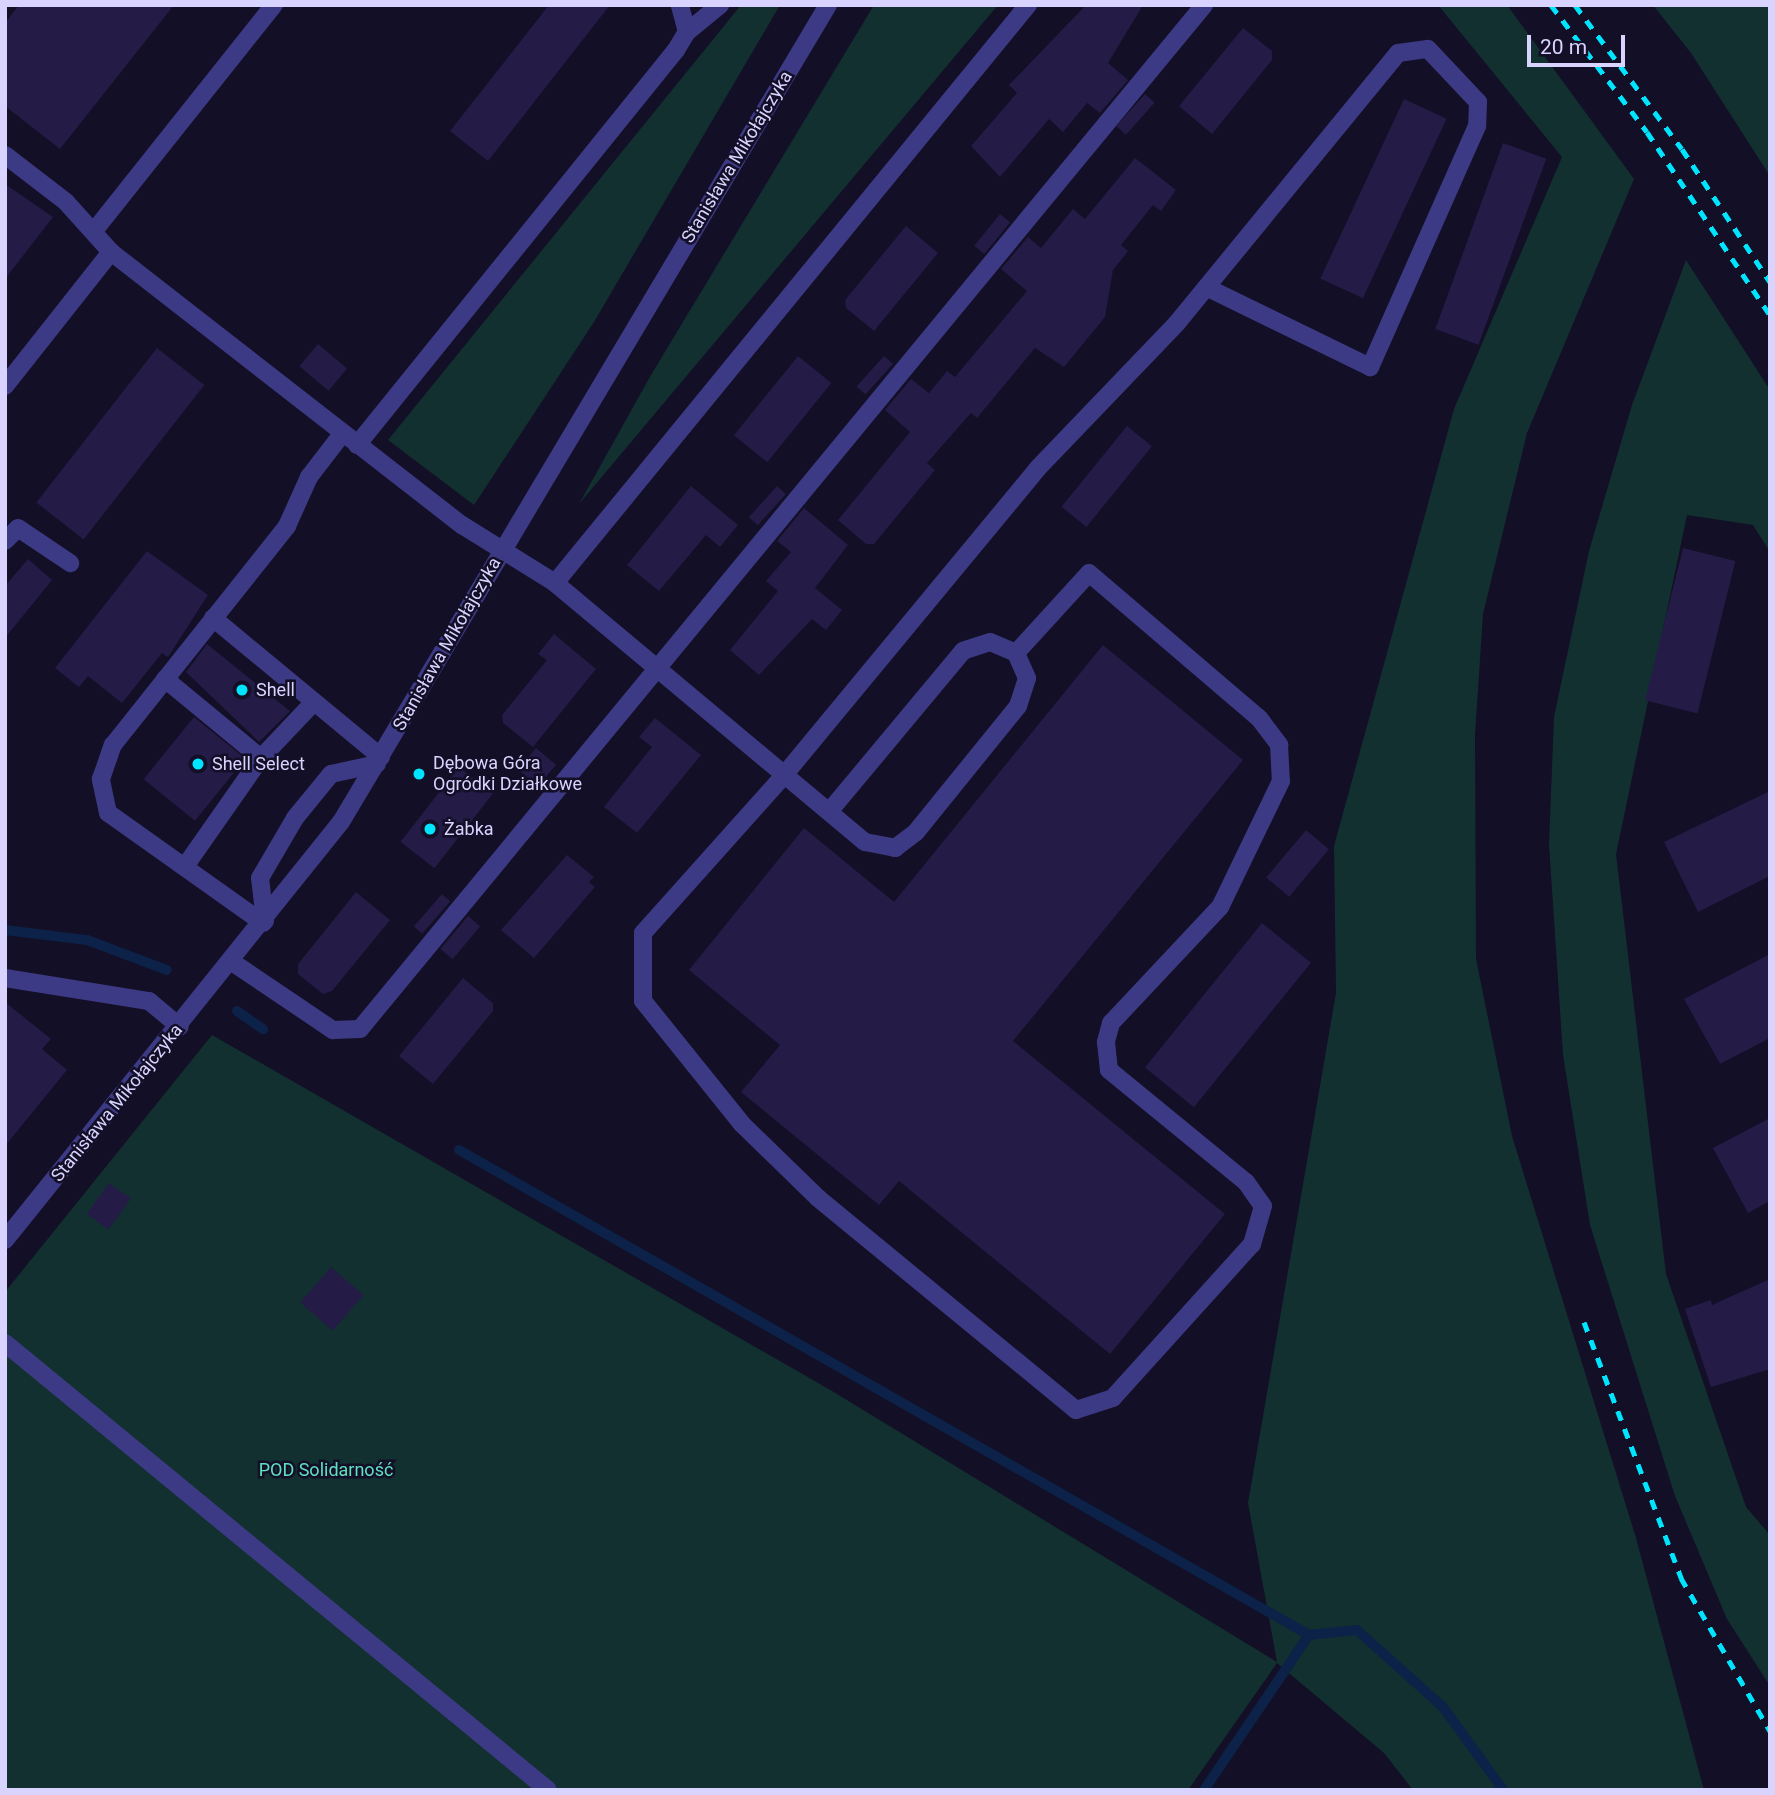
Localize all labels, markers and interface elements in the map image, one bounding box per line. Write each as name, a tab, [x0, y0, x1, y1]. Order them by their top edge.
scale bar	[1530, 21, 1628, 65]
text: 20 m	[1540, 35, 1587, 59]
street label: Stanisława Mikołajczyka	[677, 67, 797, 247]
street label: Stanisława Mikołajczyka	[388, 553, 506, 735]
place label: Shell	[256, 679, 295, 701]
marker: Shell	[234, 682, 250, 698]
place label: Shell Select	[212, 753, 305, 775]
place label: Dębowa Góra Ogródki Działkowe	[433, 753, 582, 796]
marker: Shell Select	[190, 756, 206, 772]
marker: Dębowa Góra Ogródki Działkowe	[411, 766, 427, 782]
place label: Żabka	[444, 818, 494, 840]
marker: Żabka	[422, 821, 438, 837]
street label: Stanisława Mikołajczyka	[47, 1020, 187, 1186]
park label: POD Solidarność	[259, 1459, 393, 1481]

